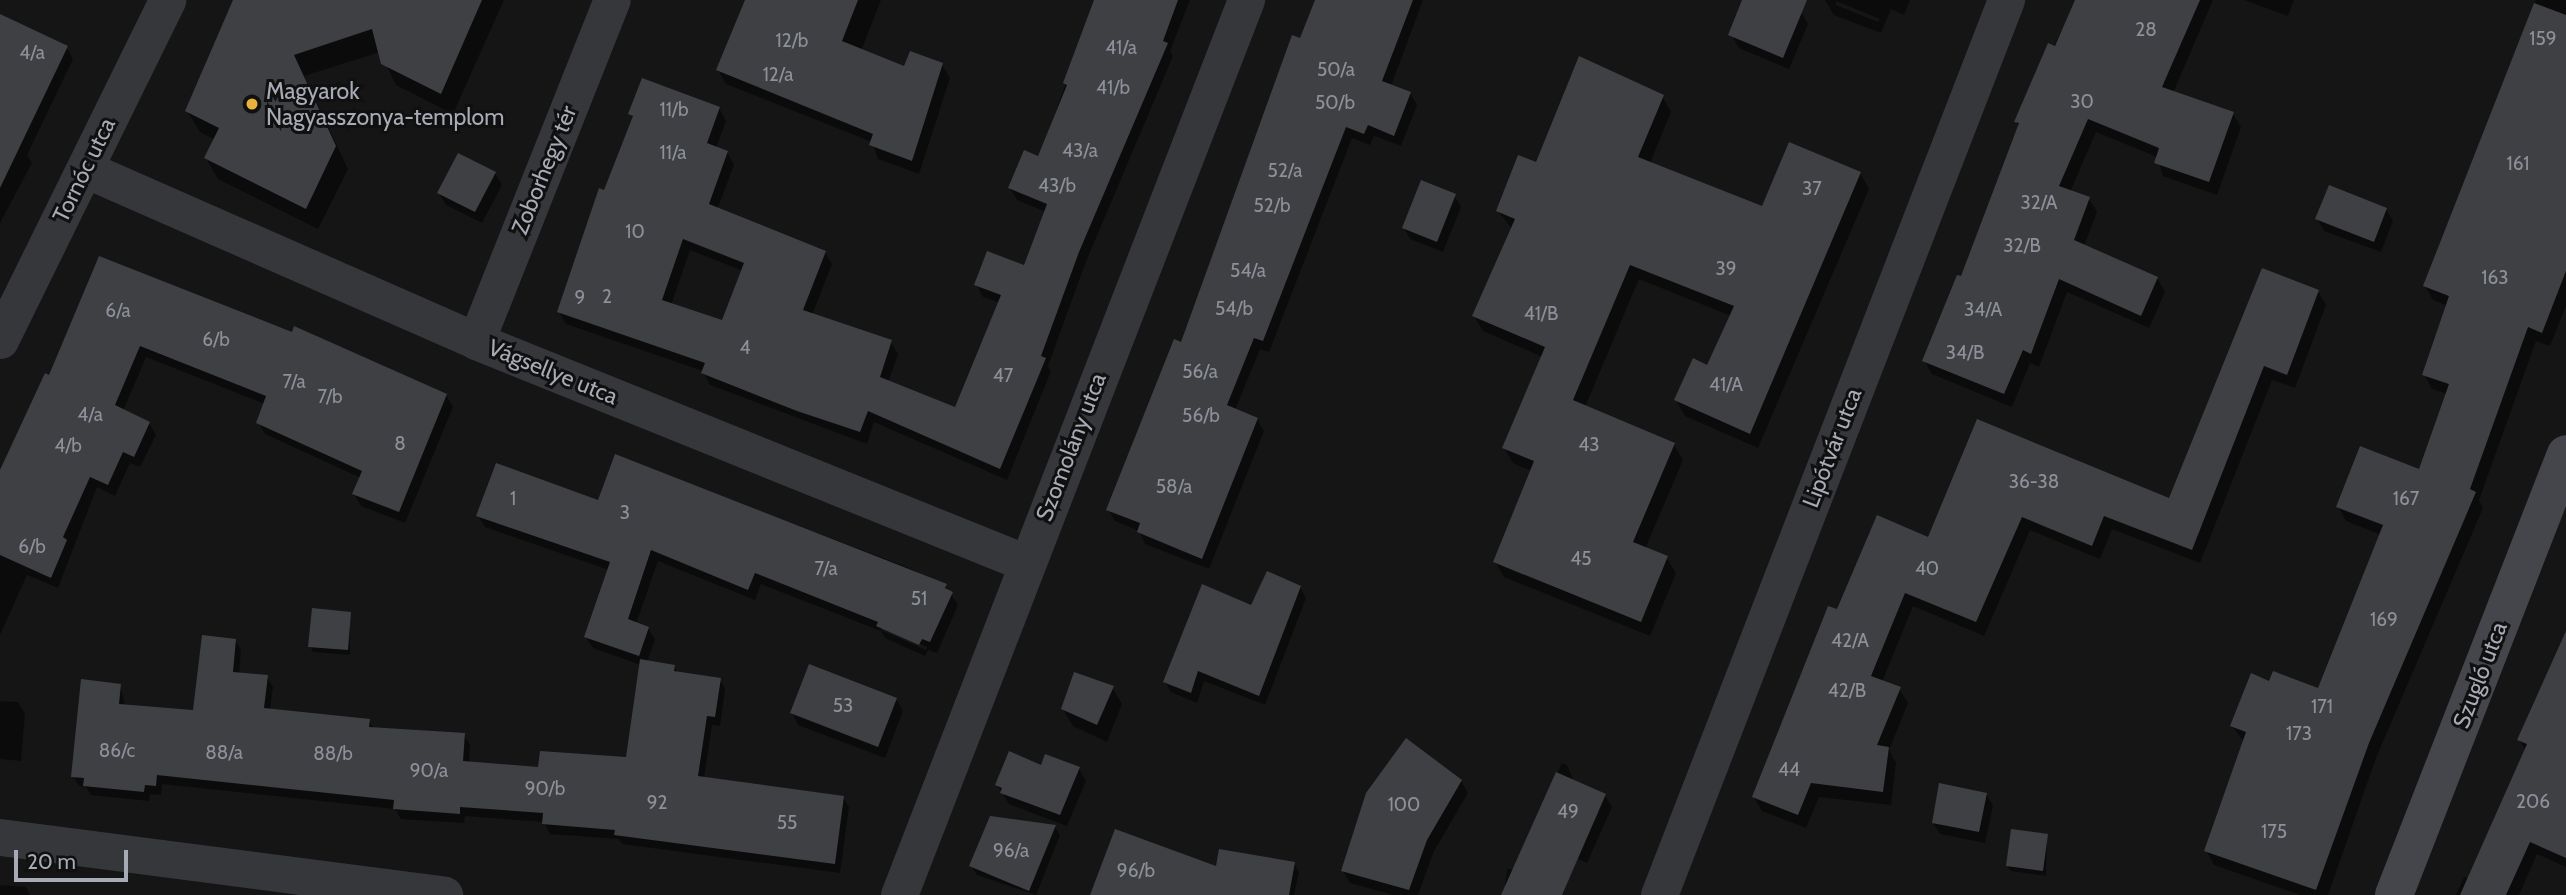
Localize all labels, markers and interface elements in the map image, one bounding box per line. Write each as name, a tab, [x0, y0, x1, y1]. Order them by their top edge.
house number: 28	[2135, 19, 2157, 41]
house number: 159	[2529, 28, 2557, 50]
house number: 12/b	[776, 30, 808, 52]
house number: 41/a	[1105, 37, 1137, 59]
house number: 4/a	[19, 42, 45, 64]
house number: 50/a	[1317, 59, 1355, 81]
house number: 12/a	[763, 64, 793, 86]
place label: Magyarok Nagyasszonya-templom	[266, 77, 504, 131]
house number: 41/b	[1096, 77, 1130, 99]
house number: 30	[2070, 91, 2094, 113]
house number: 50/b	[1315, 92, 1355, 114]
marker: Magyarok Nagyasszonya-templom	[244, 96, 260, 112]
house number: 11/b	[659, 99, 689, 121]
street label: Zoborhegy tér	[506, 102, 582, 238]
street label: Tornóc utca	[47, 113, 121, 227]
house number: 43/a	[1062, 140, 1098, 162]
house number: 11/a	[660, 142, 686, 164]
house number: 161	[2506, 153, 2530, 175]
house number: 52/a	[1268, 160, 1302, 182]
house number: 43/b	[1038, 175, 1076, 197]
house number: 37	[1802, 178, 1822, 200]
house number: 32/A	[2020, 192, 2058, 214]
house number: 52/b	[1254, 195, 1290, 217]
house number: 10	[625, 221, 645, 243]
house number: 32/B	[2003, 235, 2041, 257]
house number: 39	[1715, 258, 1737, 280]
house number: 54/a	[1230, 260, 1266, 282]
house number: 163	[2481, 267, 2509, 289]
house number: 2	[602, 286, 612, 308]
house number: 9	[575, 287, 585, 309]
house number: 54/b	[1215, 298, 1253, 320]
house number: 34/A	[1964, 299, 2002, 321]
house number: 6/a	[105, 300, 131, 322]
house number: 41/B	[1524, 303, 1558, 325]
house number: 6/b	[202, 329, 230, 351]
street label: Vágsellye utca	[484, 334, 622, 410]
house number: 4	[740, 337, 750, 359]
house number: 34/B	[1946, 342, 1984, 364]
house number: 56/a	[1182, 361, 1218, 383]
house number: 47	[993, 365, 1013, 387]
street label: Szomolány utca	[1030, 369, 1112, 525]
house number: 7/a	[282, 371, 306, 393]
house number: 41/A	[1709, 374, 1743, 396]
street label: Lipótvár utca	[1797, 385, 1867, 511]
house number: 7/b	[317, 386, 343, 408]
house number: 4/a	[77, 404, 103, 426]
house number: 56/b	[1182, 405, 1220, 427]
house number: 8	[394, 433, 406, 455]
house number: 43	[1578, 434, 1600, 456]
house number: 4/b	[54, 435, 82, 457]
house number: 36-38	[2009, 471, 2059, 493]
house number: 58/a	[1156, 476, 1192, 498]
house number: 1	[510, 488, 516, 510]
house number: 167	[2393, 488, 2419, 510]
house number: 3	[620, 502, 630, 524]
house number: 6/b	[18, 536, 46, 558]
house number: 45	[1570, 548, 1592, 570]
house number: 7/a	[814, 558, 838, 580]
house number: 40	[1915, 558, 1939, 580]
house number: 51	[911, 588, 927, 610]
house number: 169	[2370, 609, 2398, 631]
street label: Szugló utca	[2447, 618, 2513, 732]
house number: 42/A	[1831, 630, 1869, 652]
house number: 42/B	[1828, 680, 1866, 702]
house number: 53	[833, 695, 853, 717]
house number: 171	[2311, 696, 2333, 718]
house number: 173	[2286, 723, 2312, 745]
house number: 86/c	[99, 740, 135, 762]
house number: 88/a	[205, 742, 243, 764]
house number: 88/b	[313, 743, 353, 765]
house number: 44	[1778, 759, 1800, 781]
house number: 90/a	[410, 760, 448, 782]
house number: 90/b	[525, 778, 565, 800]
house number: 206	[2516, 791, 2550, 813]
house number: 92	[647, 792, 667, 814]
house number: 100	[1388, 794, 1420, 816]
house number: 49	[1557, 801, 1579, 823]
house number: 55	[777, 812, 797, 834]
house number: 175	[2261, 821, 2287, 843]
scale bar	[18, 836, 131, 880]
house number: 96/a	[993, 840, 1029, 862]
text: 20 m	[27, 849, 76, 874]
house number: 96/b	[1117, 860, 1155, 882]

